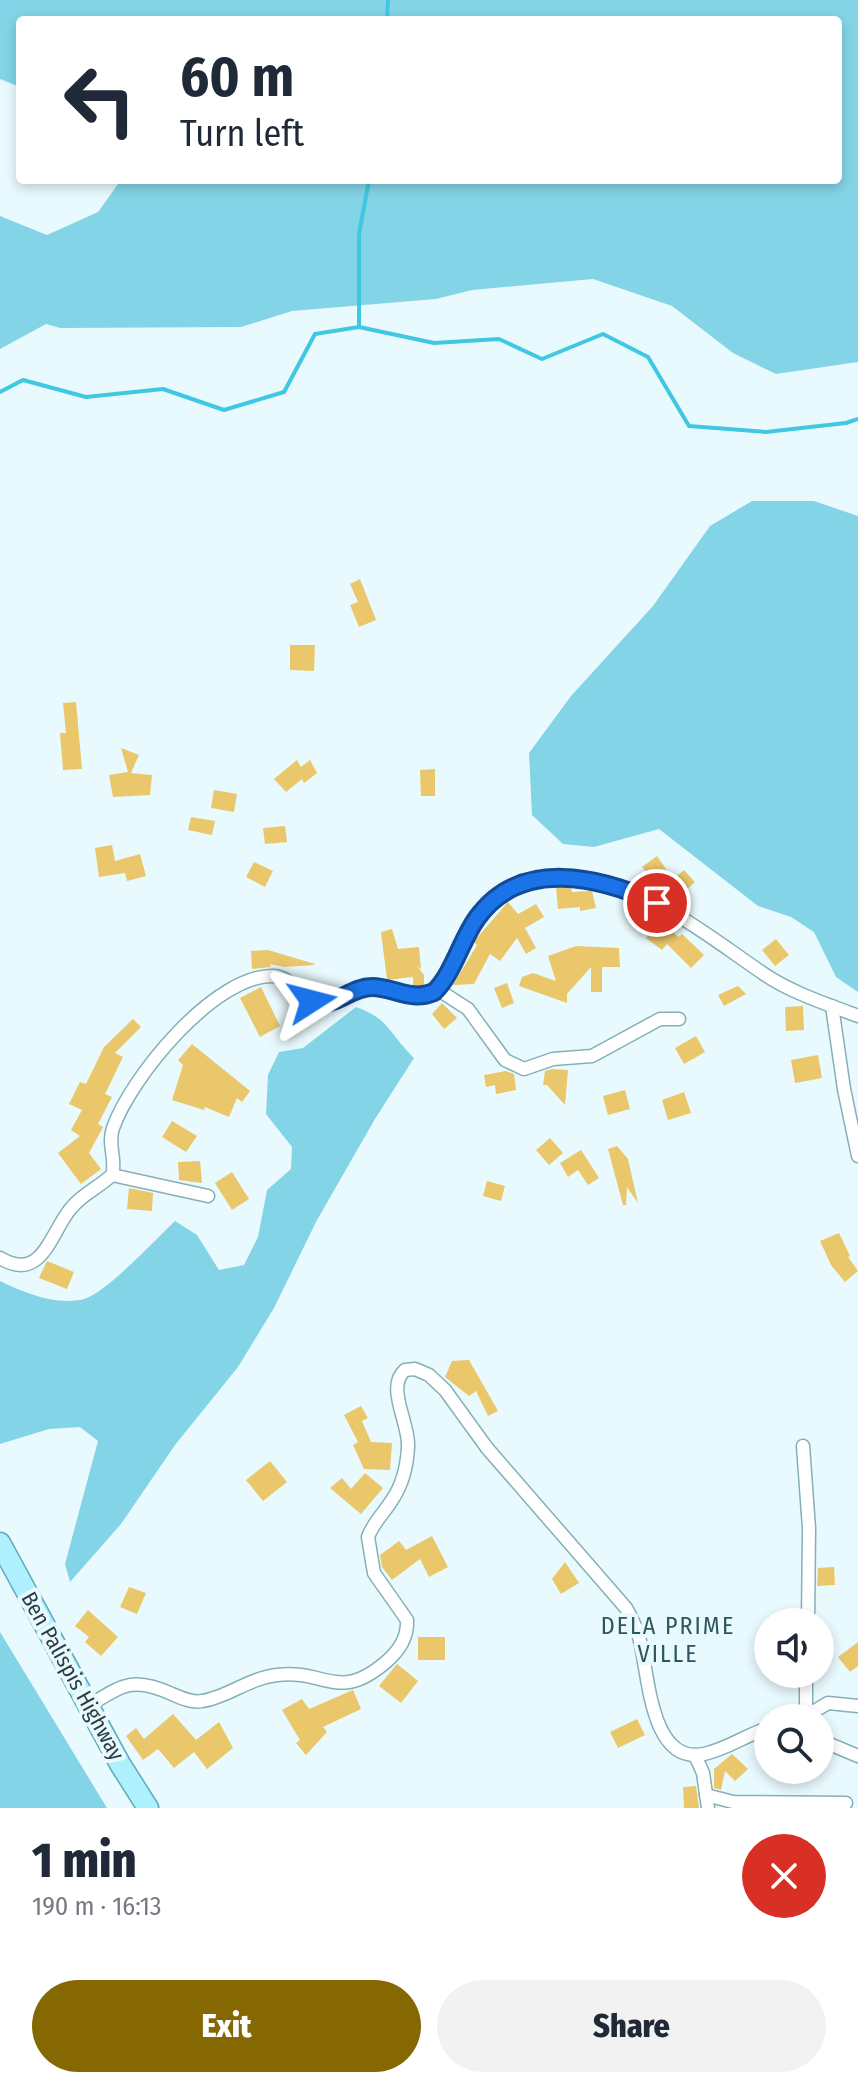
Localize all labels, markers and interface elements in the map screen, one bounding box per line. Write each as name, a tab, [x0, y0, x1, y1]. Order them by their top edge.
text: 60 m	[180, 44, 294, 111]
icon: left	[48, 48, 152, 152]
text: Turn left	[180, 112, 304, 156]
pin	[623, 869, 691, 937]
icon: arrive	[635, 881, 679, 925]
position arrow	[270, 959, 354, 1043]
street label: Ben Palispis Highway	[16, 1587, 131, 1765]
map controls	[754, 1608, 834, 1784]
button: sound	[754, 1608, 834, 1688]
district label: DELA PRIME VILLE	[601, 1612, 735, 1668]
button: search	[754, 1704, 834, 1784]
text: 1 min	[32, 1832, 136, 1890]
button: close	[742, 1834, 826, 1918]
text: 190 m · 16:13	[32, 1891, 162, 1922]
button: Exit	[32, 1980, 421, 2072]
button: Share	[437, 1980, 826, 2072]

